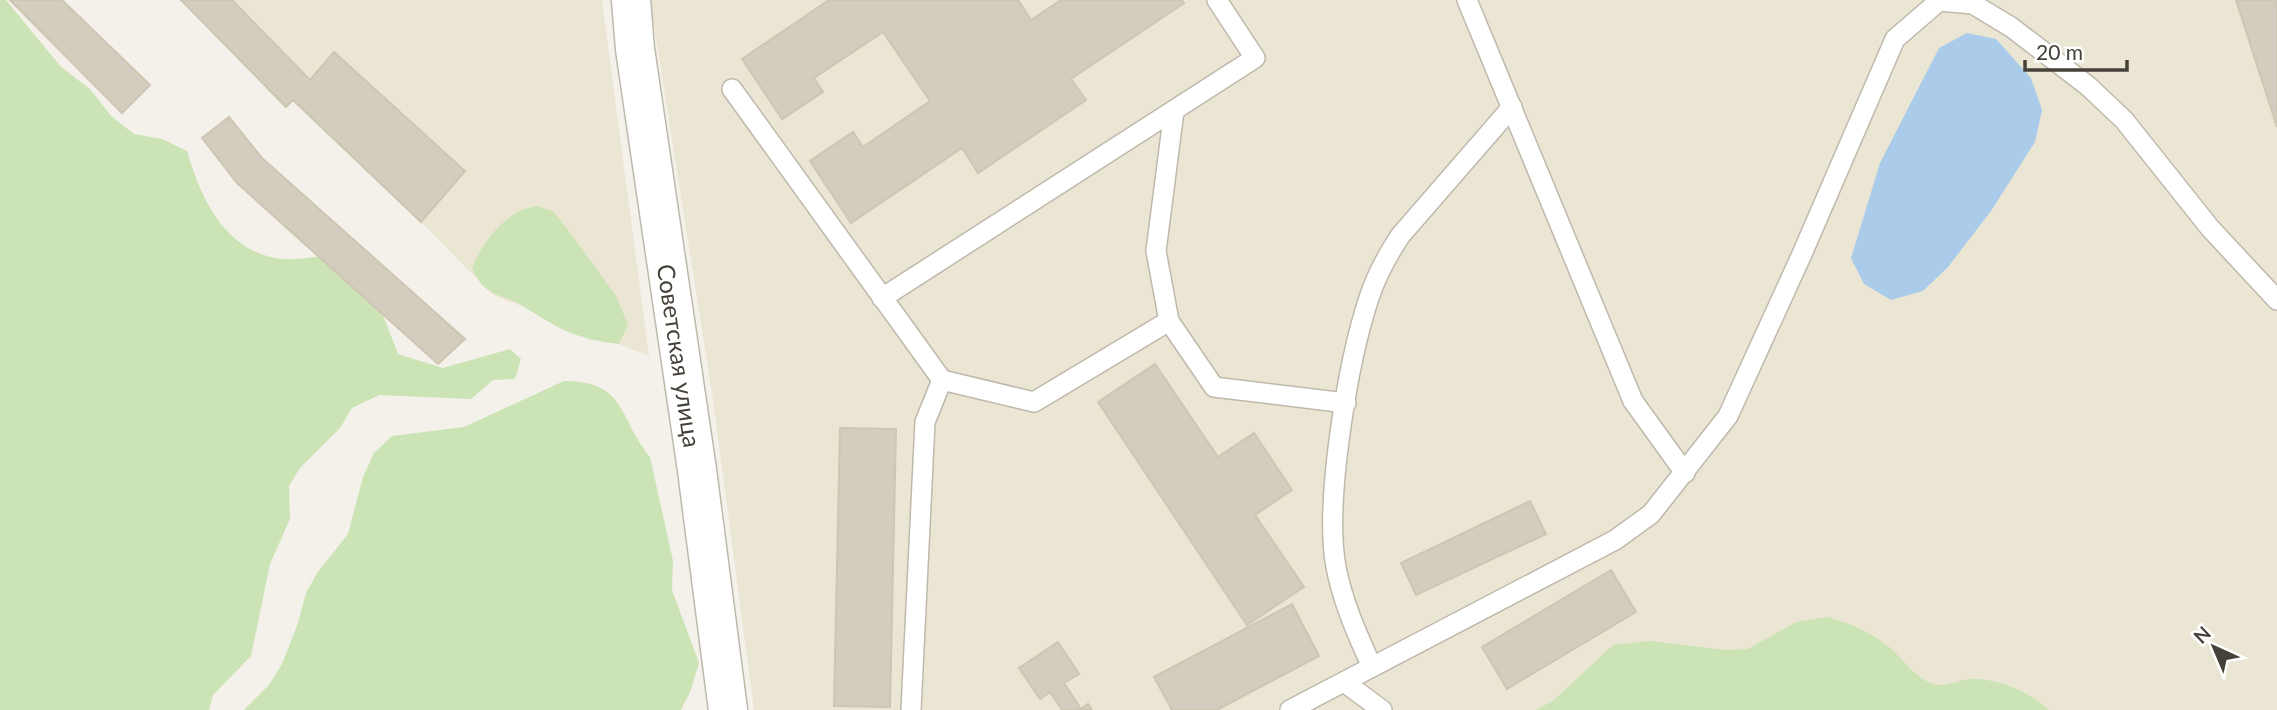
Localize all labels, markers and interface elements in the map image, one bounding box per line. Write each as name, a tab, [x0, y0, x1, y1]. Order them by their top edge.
scale bar	[2025, 28, 2126, 72]
text: 20 m	[2036, 39, 2083, 64]
street label: Советская улица	[652, 262, 708, 449]
north arrow	[2179, 612, 2249, 682]
text: N	[2189, 621, 2215, 648]

